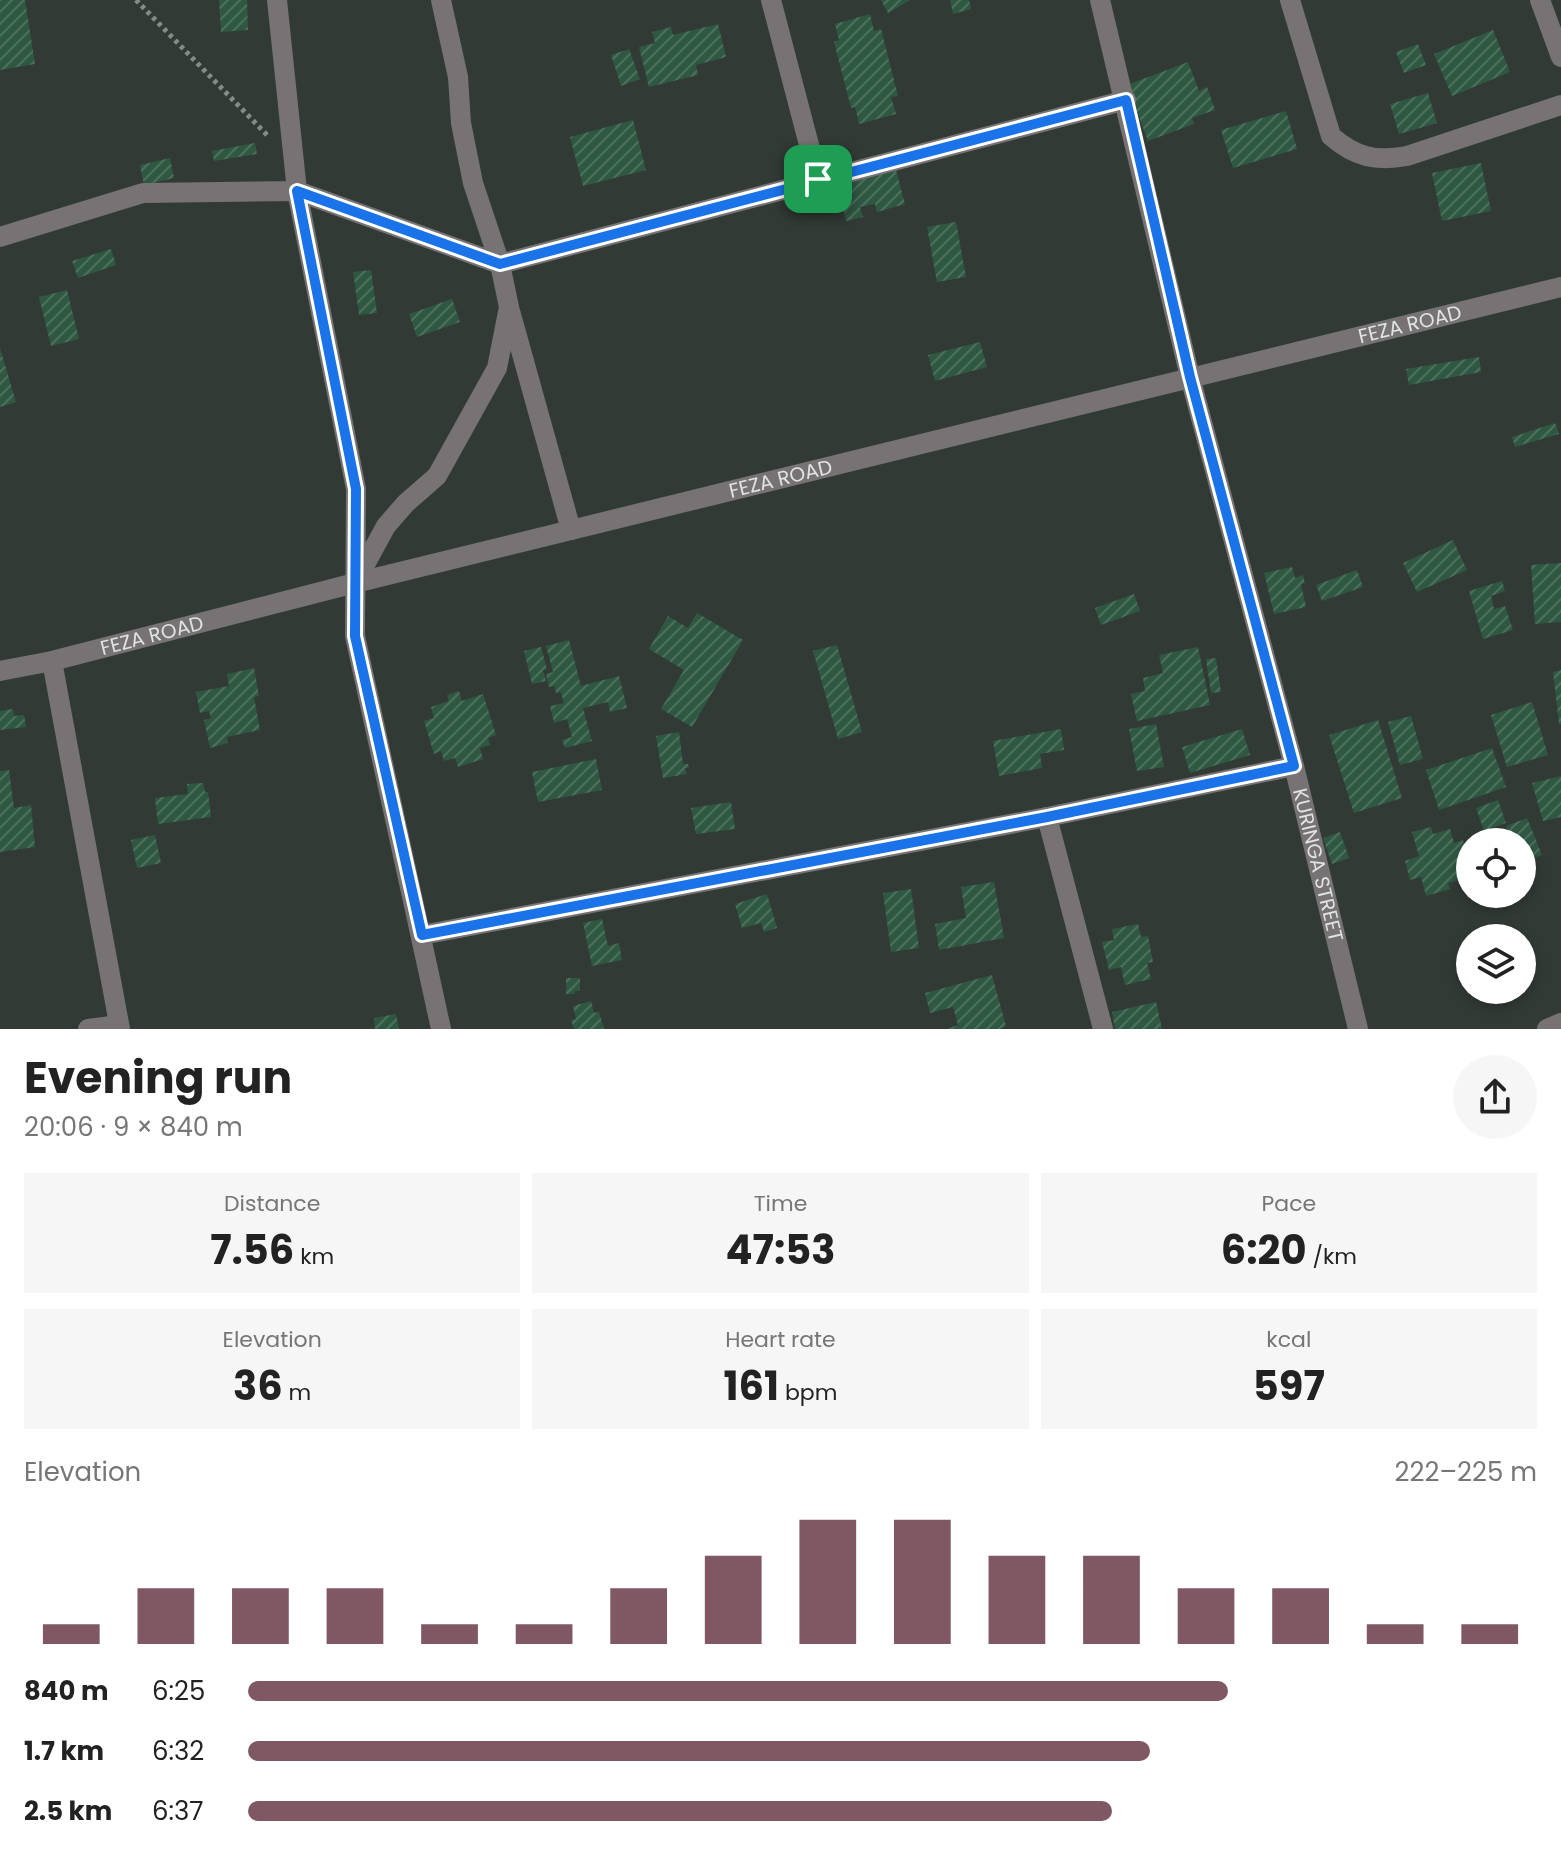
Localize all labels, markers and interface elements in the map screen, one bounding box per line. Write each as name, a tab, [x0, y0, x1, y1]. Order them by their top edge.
pin	[784, 145, 852, 213]
icon: arrive	[796, 157, 840, 201]
street label: FEZA ROAD	[1355, 298, 1464, 350]
street label: FEZA ROAD	[726, 452, 835, 505]
street label: FEZA ROAD	[97, 609, 206, 662]
street label: KURINGA STREET	[1286, 785, 1350, 945]
map controls	[1456, 828, 1536, 1004]
button: locate	[1456, 828, 1536, 908]
button: layers	[1456, 924, 1536, 1004]
text: Evening run	[24, 1047, 292, 1108]
button: share	[1453, 1055, 1537, 1139]
text: 20:06 · 9 × 840 m	[24, 1109, 243, 1145]
text: Distance	[224, 1188, 320, 1219]
text: Time	[754, 1188, 807, 1219]
text: Pace	[1262, 1188, 1316, 1219]
text: 7.56	[210, 1222, 294, 1278]
text: 47:53	[725, 1222, 836, 1278]
text: 6:20	[1221, 1222, 1307, 1278]
text: km	[294, 1241, 334, 1272]
text: /km	[1307, 1241, 1357, 1272]
text: Elevation	[223, 1324, 322, 1355]
text: Heart rate	[725, 1324, 836, 1355]
text: kcal	[1266, 1324, 1311, 1355]
text: 36	[233, 1358, 283, 1414]
text: 161	[724, 1358, 779, 1414]
text: 597	[1253, 1358, 1325, 1414]
text: m	[283, 1377, 311, 1408]
text: bpm	[779, 1377, 837, 1408]
text: Elevation	[24, 1454, 141, 1490]
text: 222–225 m	[1395, 1454, 1537, 1490]
text: 840 m	[24, 1673, 108, 1709]
text: 6:25	[152, 1673, 205, 1709]
text: 1.7 km	[24, 1733, 104, 1769]
text: 6:32	[152, 1733, 204, 1769]
text: 2.5 km	[24, 1793, 112, 1829]
text: 6:37	[152, 1793, 204, 1829]

